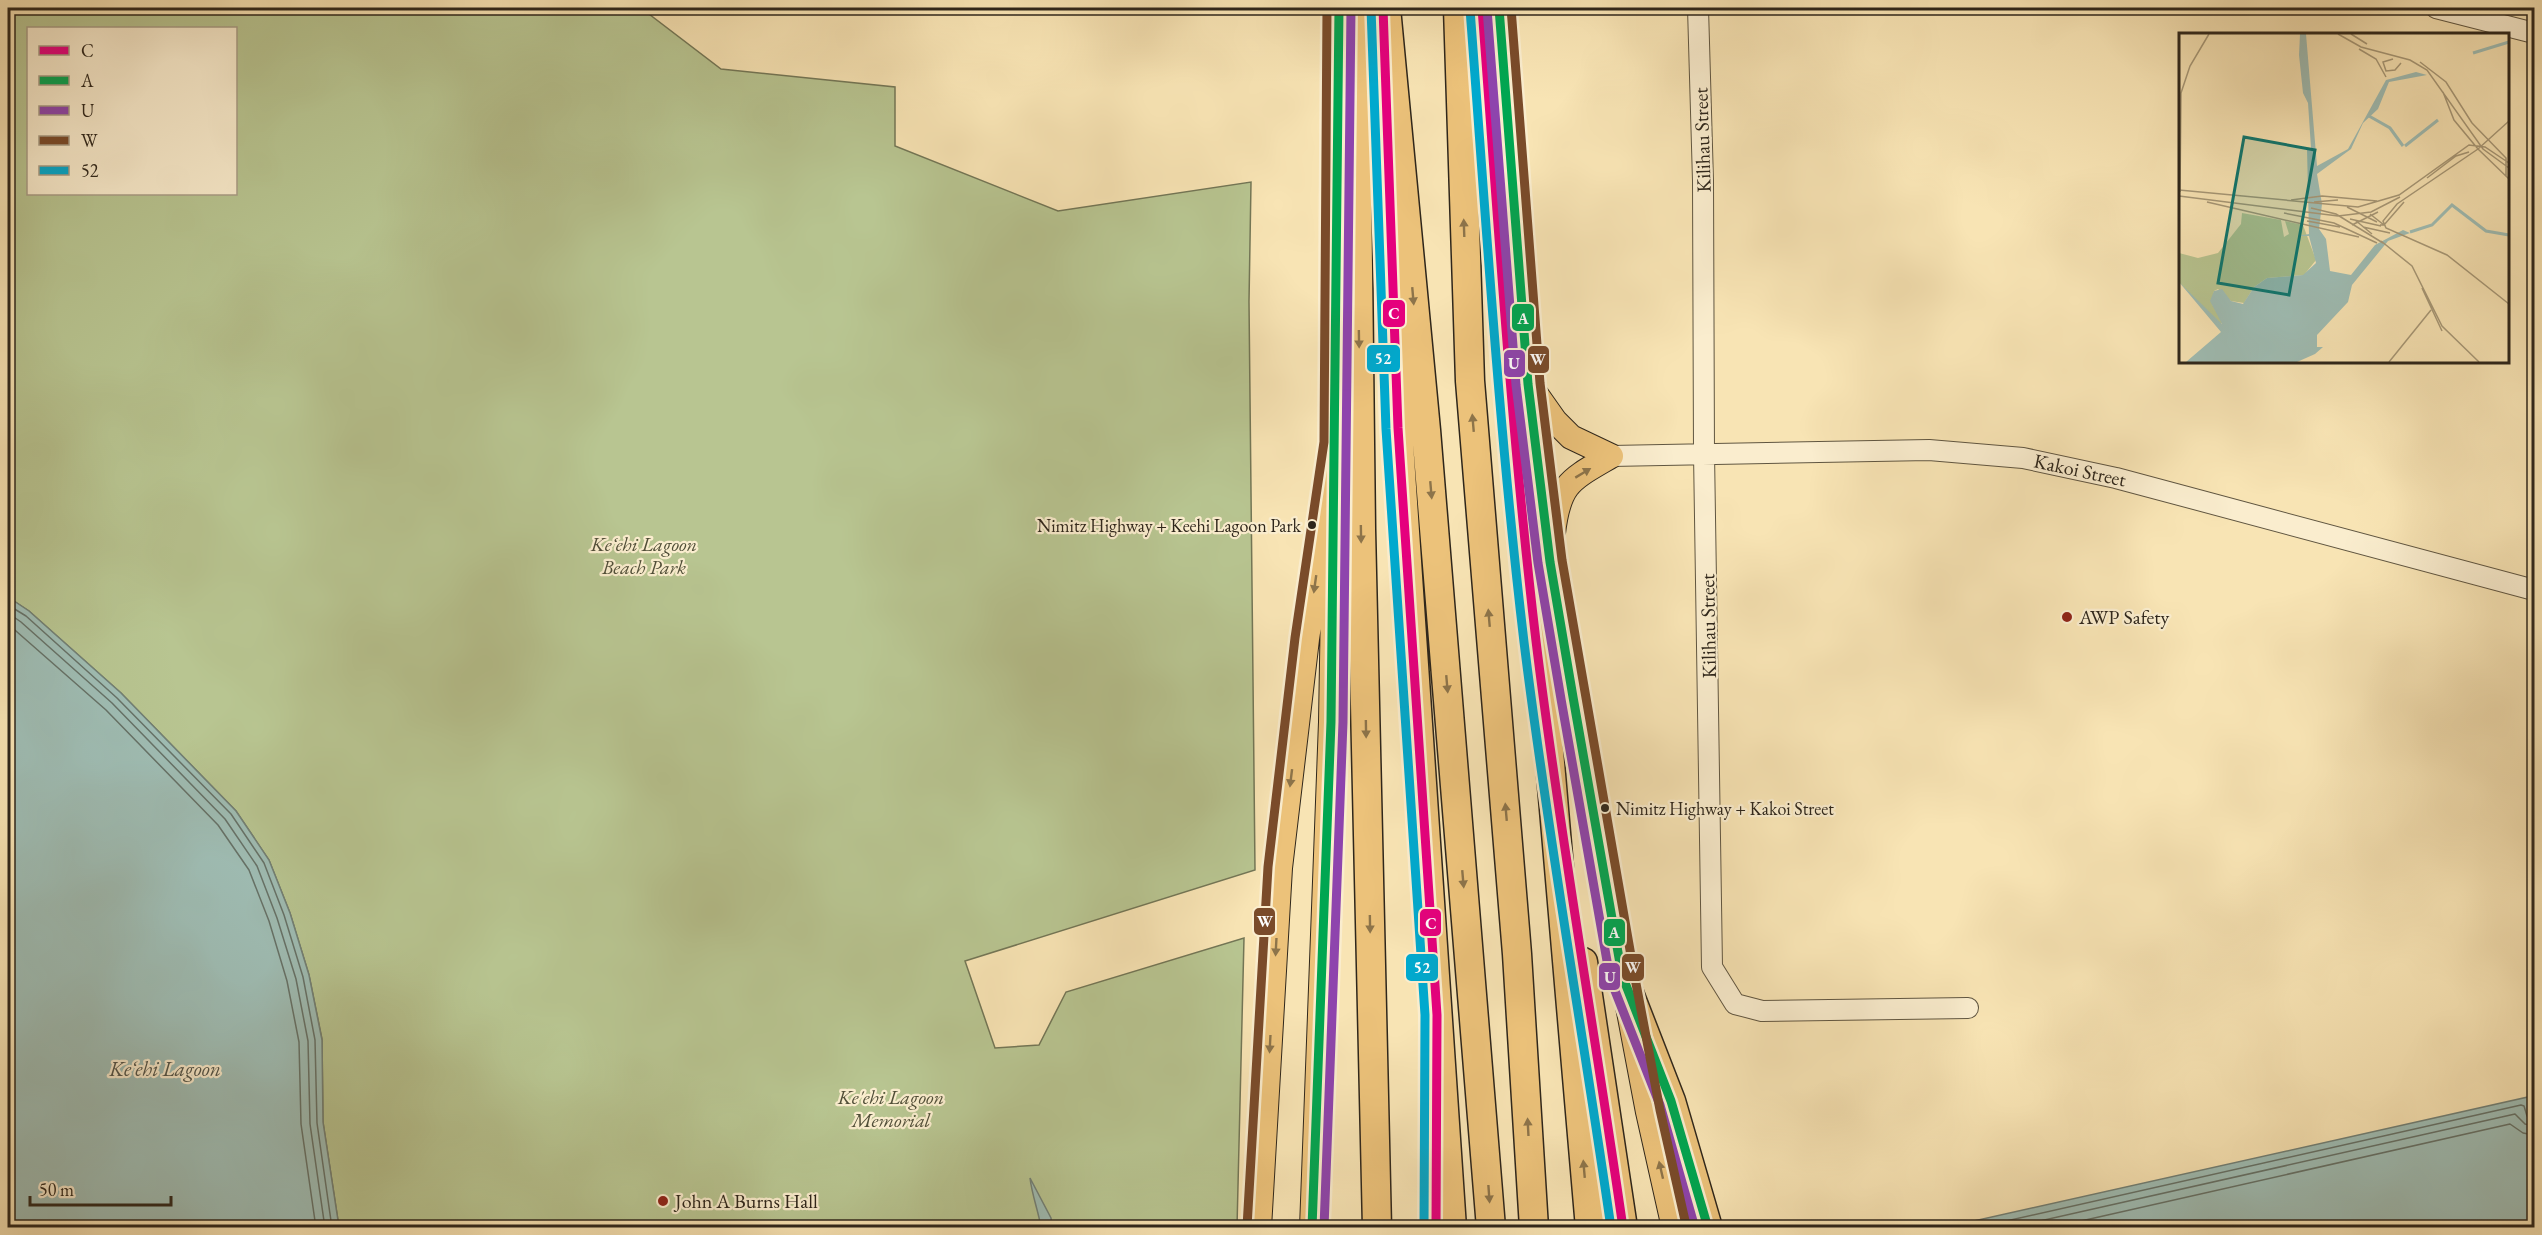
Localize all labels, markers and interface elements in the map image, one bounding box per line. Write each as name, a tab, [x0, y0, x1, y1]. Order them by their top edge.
legend	[27, 27, 237, 195]
inset map	[2179, 33, 2509, 363]
text: C	[81, 39, 94, 62]
text: A	[80, 69, 94, 92]
street label: Kilihau Street	[1687, 86, 1717, 193]
text: U	[81, 99, 95, 122]
text: W	[81, 129, 98, 152]
text: 52	[81, 159, 99, 182]
one-way arrow	[1460, 219, 1469, 238]
one-way arrow	[1408, 286, 1418, 305]
line badge: C	[1382, 299, 1406, 328]
text: C	[1388, 303, 1400, 324]
line badge: A	[1511, 303, 1535, 332]
text: A	[1516, 308, 1529, 329]
one-way arrow	[1354, 329, 1364, 348]
line badge: 52	[1366, 344, 1401, 373]
line badge: W	[1527, 345, 1550, 374]
text: 52	[1375, 348, 1392, 369]
line badge: U	[1503, 349, 1526, 378]
text: W	[1530, 349, 1547, 370]
text: U	[1508, 353, 1520, 374]
one-way arrow	[1469, 414, 1478, 433]
street label: Kakoi Street	[2031, 448, 2129, 493]
one-way arrow	[1575, 467, 1591, 478]
one-way arrow	[1426, 480, 1436, 499]
place label: Nimitz Highway + Keehi Lagoon Park	[1037, 514, 1302, 537]
marker: Nimitz Highway + Keehi Lagoon Park	[1306, 519, 1318, 531]
one-way arrow	[1356, 524, 1366, 543]
park label: Keʻehi Lagoon Beach Park	[590, 531, 697, 580]
street label: Kilihau Street	[1694, 573, 1722, 679]
one-way arrow	[1311, 575, 1320, 594]
place label: AWP Safety	[2078, 604, 2170, 630]
one-way arrow	[1484, 608, 1494, 627]
marker: AWP Safety	[2060, 610, 2074, 624]
one-way arrow	[1442, 675, 1452, 694]
one-way arrow	[1361, 719, 1371, 738]
one-way arrow	[1286, 768, 1296, 787]
place label: Nimitz Highway + Kakoi Street	[1616, 797, 1834, 820]
one-way arrow	[1501, 802, 1510, 821]
marker: Nimitz Highway + Kakoi Street	[1599, 802, 1611, 814]
one-way arrow	[1458, 869, 1468, 888]
line badge: W	[1253, 907, 1276, 936]
line badge: C	[1419, 908, 1442, 937]
text: W	[1257, 911, 1274, 932]
text: C	[1425, 913, 1437, 934]
one-way arrow	[1366, 914, 1375, 933]
line badge: A	[1603, 918, 1626, 947]
text: A	[1607, 922, 1620, 943]
one-way arrow	[1271, 938, 1280, 957]
line badge: 52	[1405, 953, 1439, 982]
line badge: W	[1621, 953, 1645, 982]
text: 52	[1414, 957, 1431, 978]
text: W	[1625, 957, 1642, 978]
line badge: U	[1598, 962, 1621, 991]
text: U	[1604, 967, 1616, 988]
one-way arrow	[1265, 1035, 1274, 1054]
water label: Keʻehi Lagoon	[108, 1055, 221, 1082]
park label: Ke'ehi Lagoon Memorial	[837, 1084, 944, 1133]
one-way arrow	[1523, 1118, 1533, 1137]
one-way arrow	[1579, 1160, 1589, 1179]
one-way arrow	[1656, 1161, 1666, 1180]
scale bar	[30, 1169, 171, 1207]
text: 50 m	[39, 1178, 74, 1201]
one-way arrow	[1484, 1185, 1494, 1204]
place label: John A Burns Hall	[673, 1188, 818, 1214]
marker: John A Burns Hall	[656, 1194, 670, 1208]

